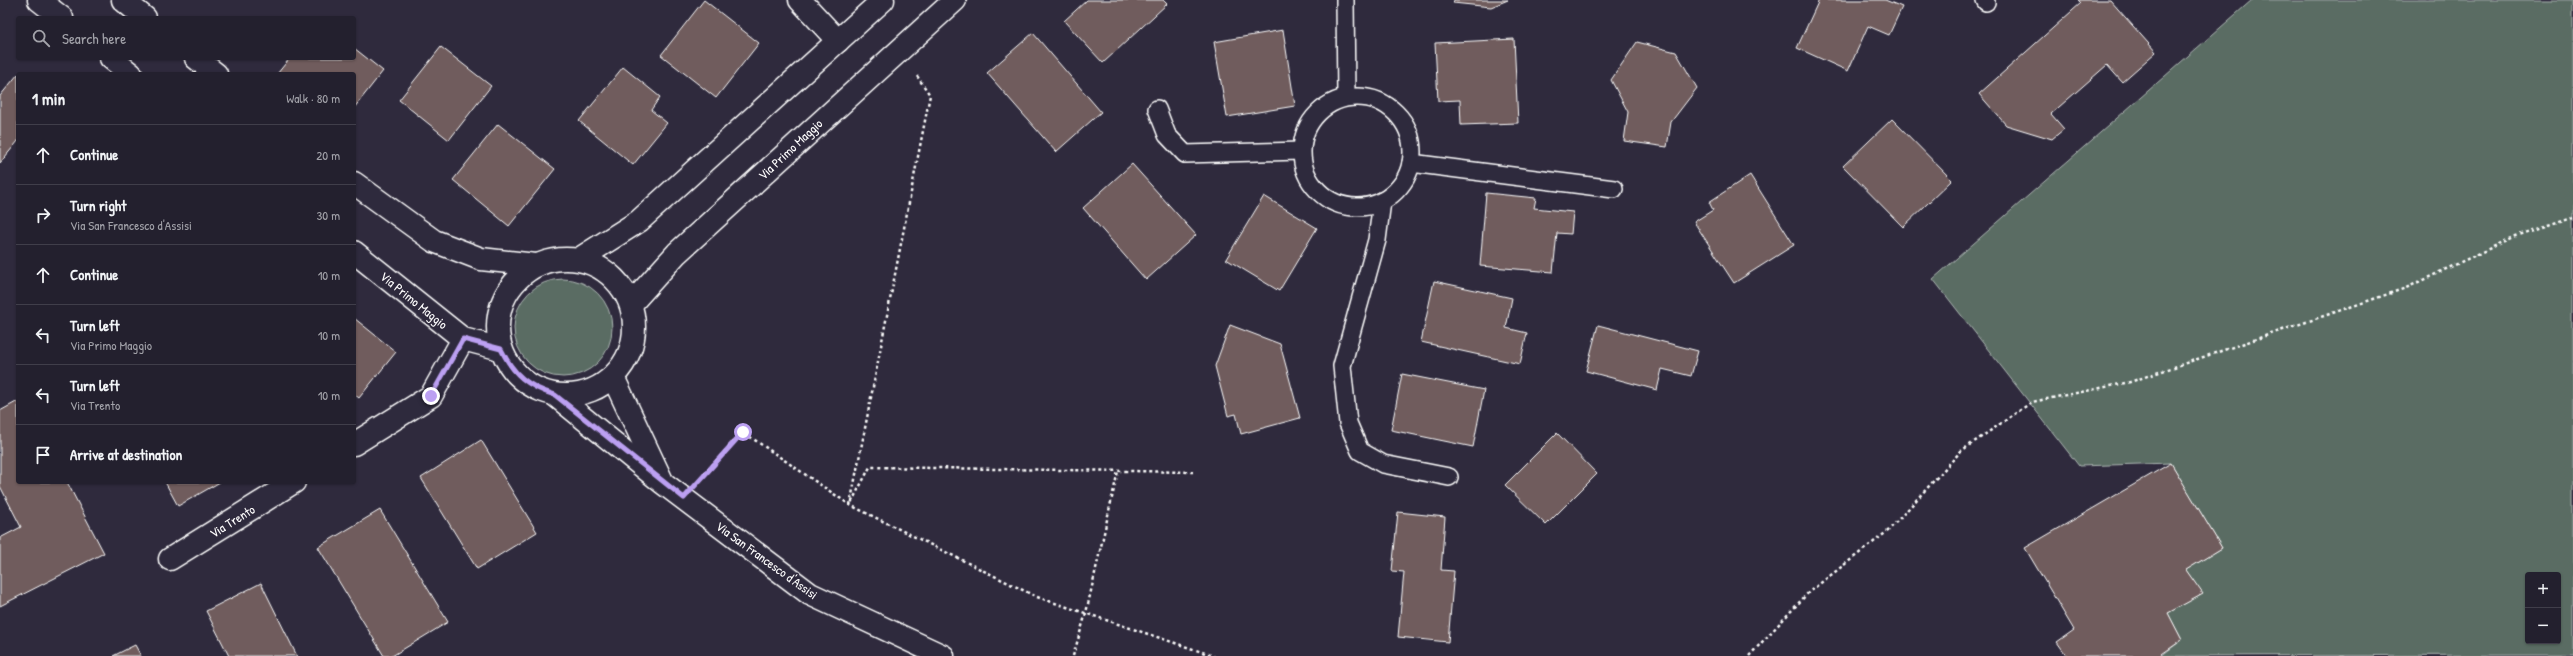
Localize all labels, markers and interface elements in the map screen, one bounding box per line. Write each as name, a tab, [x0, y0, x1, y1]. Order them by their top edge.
search box	[16, 16, 356, 60]
icon: search	[30, 27, 52, 49]
text: Search here	[62, 28, 126, 49]
text: 1 min	[32, 87, 65, 110]
text: Walk · 80 m	[286, 89, 340, 107]
street label: Via Primo Maggio	[754, 114, 826, 184]
icon: ahead	[32, 144, 54, 166]
text: Continue	[70, 144, 118, 165]
text: 20 m	[316, 146, 340, 164]
text: Turn right	[70, 195, 126, 216]
icon: right	[32, 204, 54, 226]
text: 30 m	[317, 206, 340, 224]
text: Via San Francesco d'Assisi	[70, 216, 192, 234]
icon: ahead	[32, 264, 54, 286]
text: Continue	[70, 264, 118, 285]
text: 10 m	[318, 266, 340, 284]
street label: Via Primo Maggio	[376, 267, 452, 333]
text: Turn left	[70, 315, 120, 336]
icon: left	[32, 324, 54, 346]
text: 10 m	[318, 326, 340, 344]
text: Via Primo Maggio	[70, 336, 152, 354]
text: Turn left	[70, 375, 120, 396]
icon: left	[32, 384, 54, 406]
text: 10 m	[318, 386, 340, 404]
route end	[422, 387, 440, 405]
text: Via Trento	[70, 396, 120, 414]
route start	[734, 423, 752, 441]
icon: arrive	[32, 444, 54, 466]
text: Arrive at destination	[70, 444, 182, 465]
street label: Via Trento	[206, 500, 258, 542]
street label: Via San Francesco d'Assisi	[712, 517, 822, 603]
map controls	[2525, 572, 2561, 644]
button: +	[2525, 572, 2561, 608]
button: −	[2525, 608, 2561, 644]

